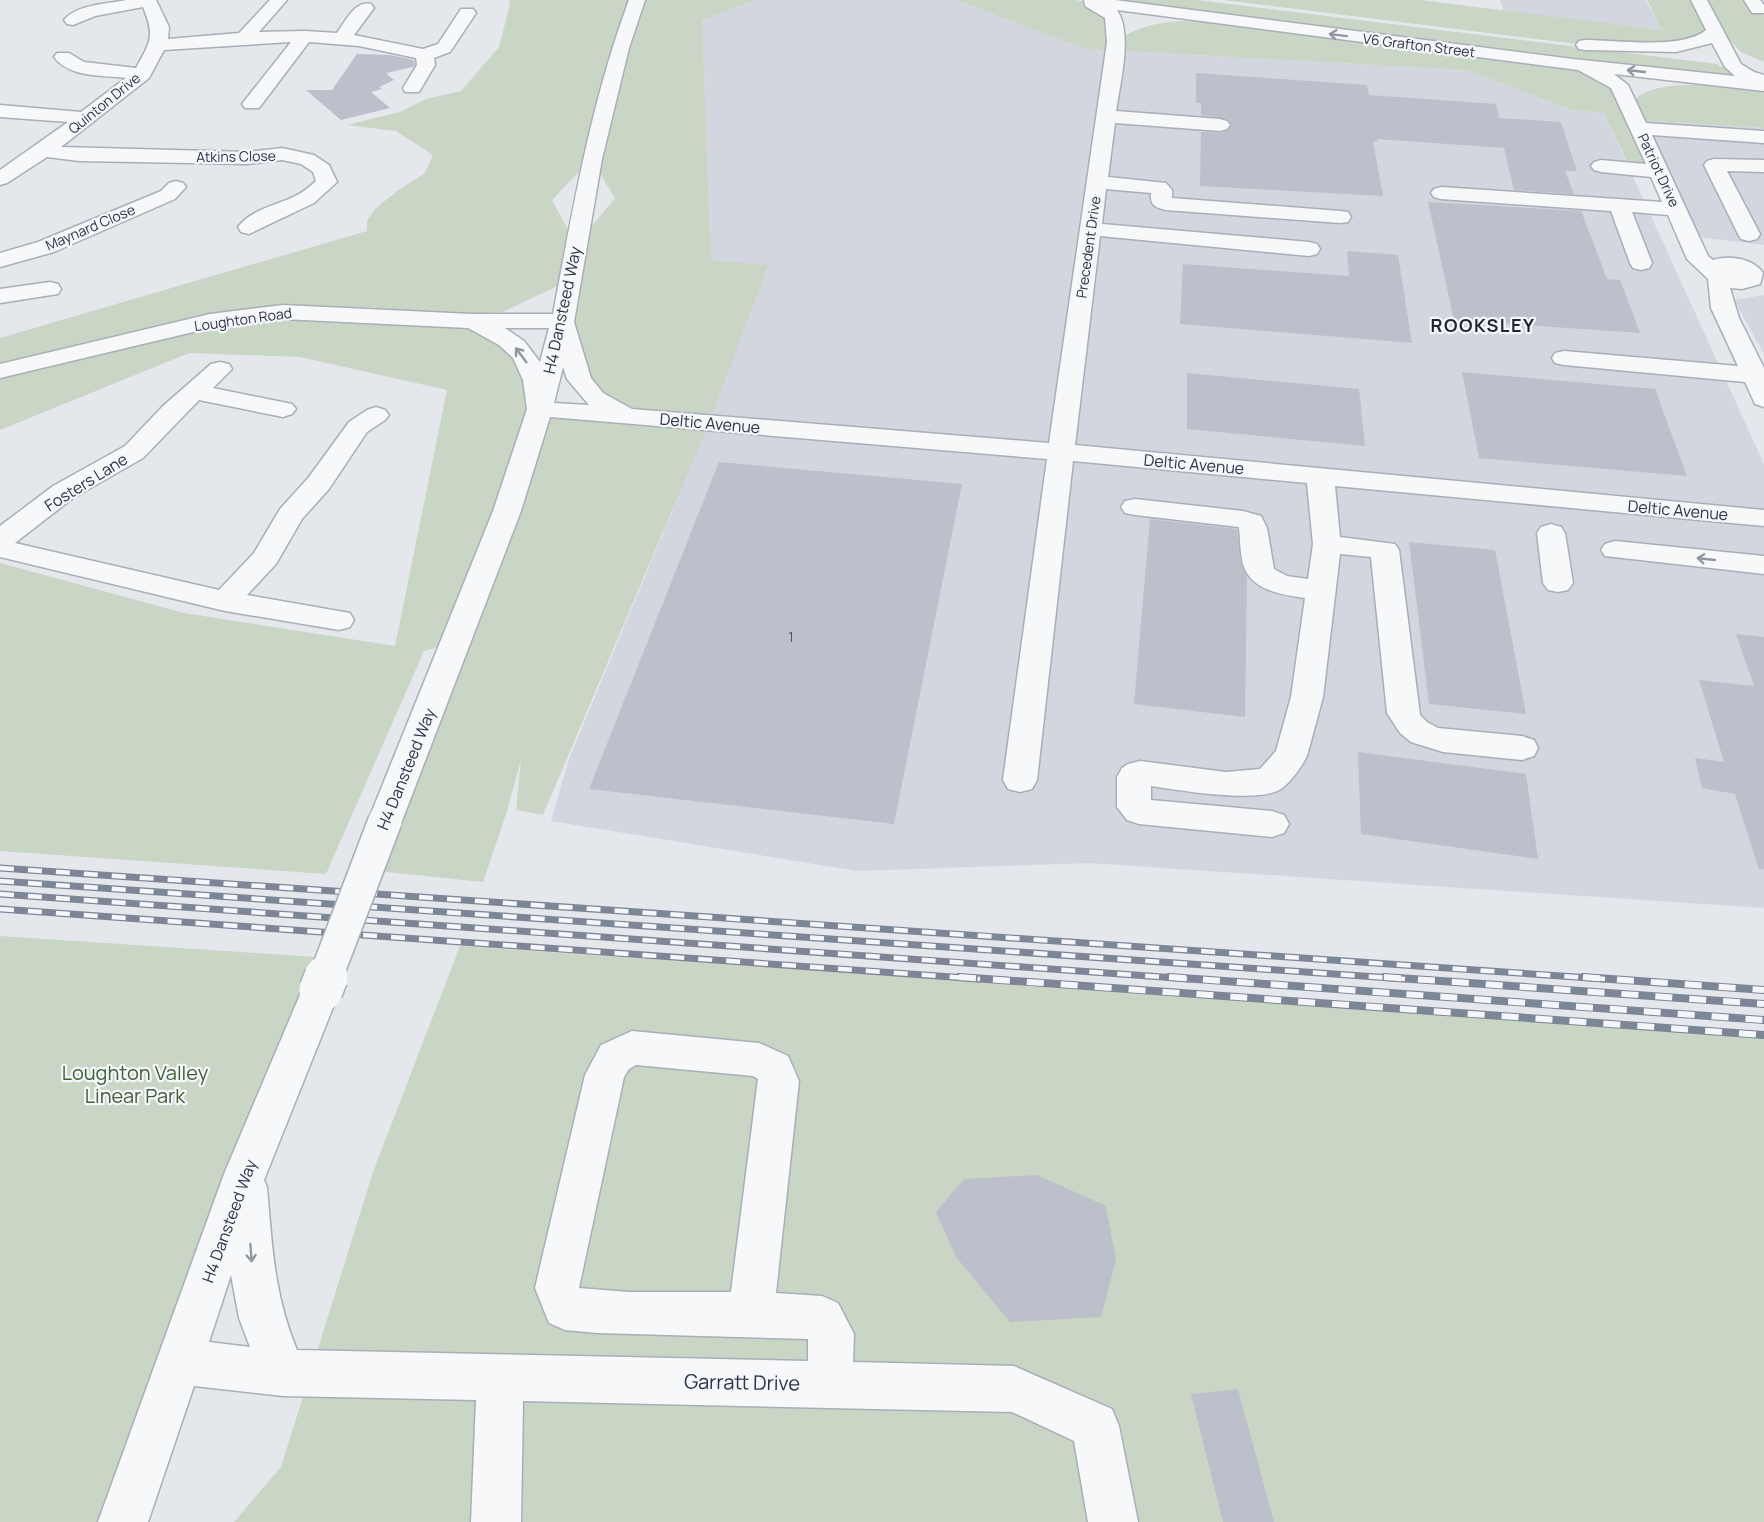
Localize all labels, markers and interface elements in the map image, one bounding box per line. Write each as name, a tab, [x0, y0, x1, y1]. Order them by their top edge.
one-way arrow	[1329, 29, 1349, 40]
street label: V6 Grafton Street	[1362, 29, 1477, 61]
one-way arrow	[1626, 65, 1646, 76]
street label: Quinton Drive	[64, 68, 144, 138]
street label: Patriot Drive	[1634, 130, 1684, 210]
street label: Atkins Close	[196, 146, 276, 166]
street label: Precedent Drive	[1071, 195, 1105, 299]
street label: Maynard Close	[42, 200, 138, 254]
street label: H4 Dansteed Way	[538, 244, 586, 376]
street label: Loughton Road	[193, 303, 293, 335]
district label: ROOKSLEY	[1431, 313, 1535, 337]
one-way arrow	[515, 347, 527, 363]
street label: Deltic Avenue	[659, 408, 761, 438]
street label: Fosters Lane	[40, 448, 132, 516]
street label: Deltic Avenue	[1143, 449, 1245, 479]
street label: Deltic Avenue	[1627, 495, 1729, 525]
one-way arrow	[1696, 553, 1716, 564]
house number: 1	[788, 627, 794, 646]
street label: H4 Dansteed Way	[372, 704, 441, 833]
park label: Loughton Valley Linear Park	[62, 1059, 209, 1109]
street label: H4 Dansteed Way	[196, 1156, 262, 1286]
one-way arrow	[245, 1243, 256, 1262]
street label: Garratt Drive	[684, 1367, 800, 1397]

